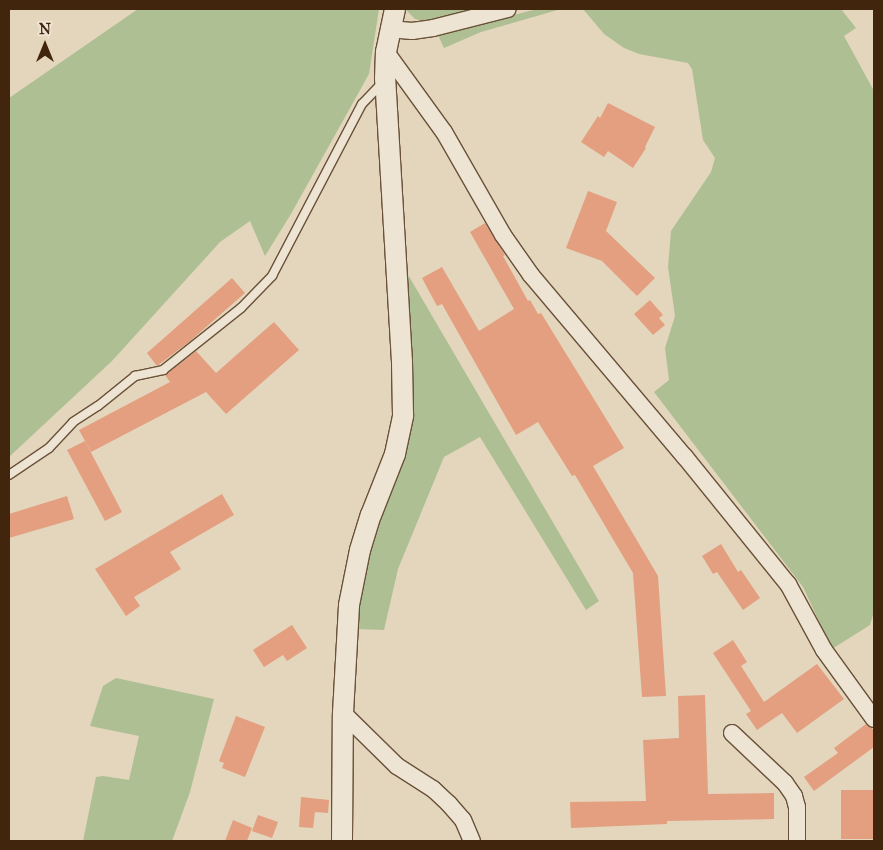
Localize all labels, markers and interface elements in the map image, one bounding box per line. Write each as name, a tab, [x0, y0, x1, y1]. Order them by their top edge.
north arrow	[20, 20, 70, 70]
text: N	[39, 21, 51, 38]

